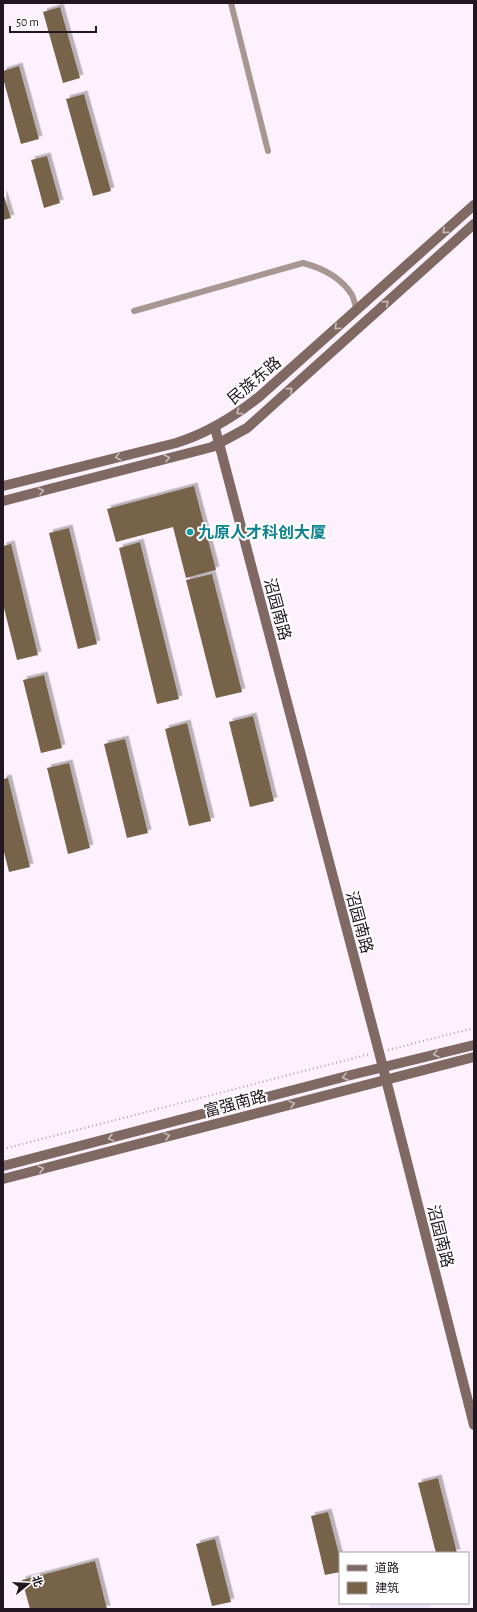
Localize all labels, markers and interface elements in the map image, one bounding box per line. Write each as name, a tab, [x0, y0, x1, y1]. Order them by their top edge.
scale bar	[10, 8, 96, 34]
text: 50 m	[16, 16, 39, 28]
one-way arrow	[442, 227, 450, 234]
one-way arrow	[382, 300, 389, 307]
one-way arrow	[335, 322, 342, 329]
street label: 民族东路	[224, 353, 284, 407]
one-way arrow	[285, 387, 293, 395]
one-way arrow	[237, 407, 244, 414]
one-way arrow	[115, 453, 122, 461]
one-way arrow	[163, 455, 170, 463]
one-way arrow	[37, 487, 44, 496]
place label: 九原人才科创大厦	[198, 524, 326, 541]
marker: 九原人才科创大厦	[185, 527, 195, 537]
street label: 沼园南路	[261, 576, 294, 642]
street label: 沼园南路	[343, 889, 376, 955]
one-way arrow	[433, 1050, 439, 1058]
one-way arrow	[342, 1072, 348, 1080]
street label: 富强南路	[202, 1087, 268, 1120]
one-way arrow	[289, 1100, 296, 1109]
one-way arrow	[108, 1133, 114, 1141]
one-way arrow	[163, 1133, 170, 1141]
one-way arrow	[37, 1165, 44, 1174]
street label: 沼园南路	[425, 1203, 457, 1269]
legend	[339, 1552, 469, 1604]
text: 道路	[375, 1561, 399, 1574]
north arrow	[8, 1564, 48, 1604]
text: 北	[30, 1574, 44, 1588]
text: 建筑	[375, 1581, 399, 1594]

